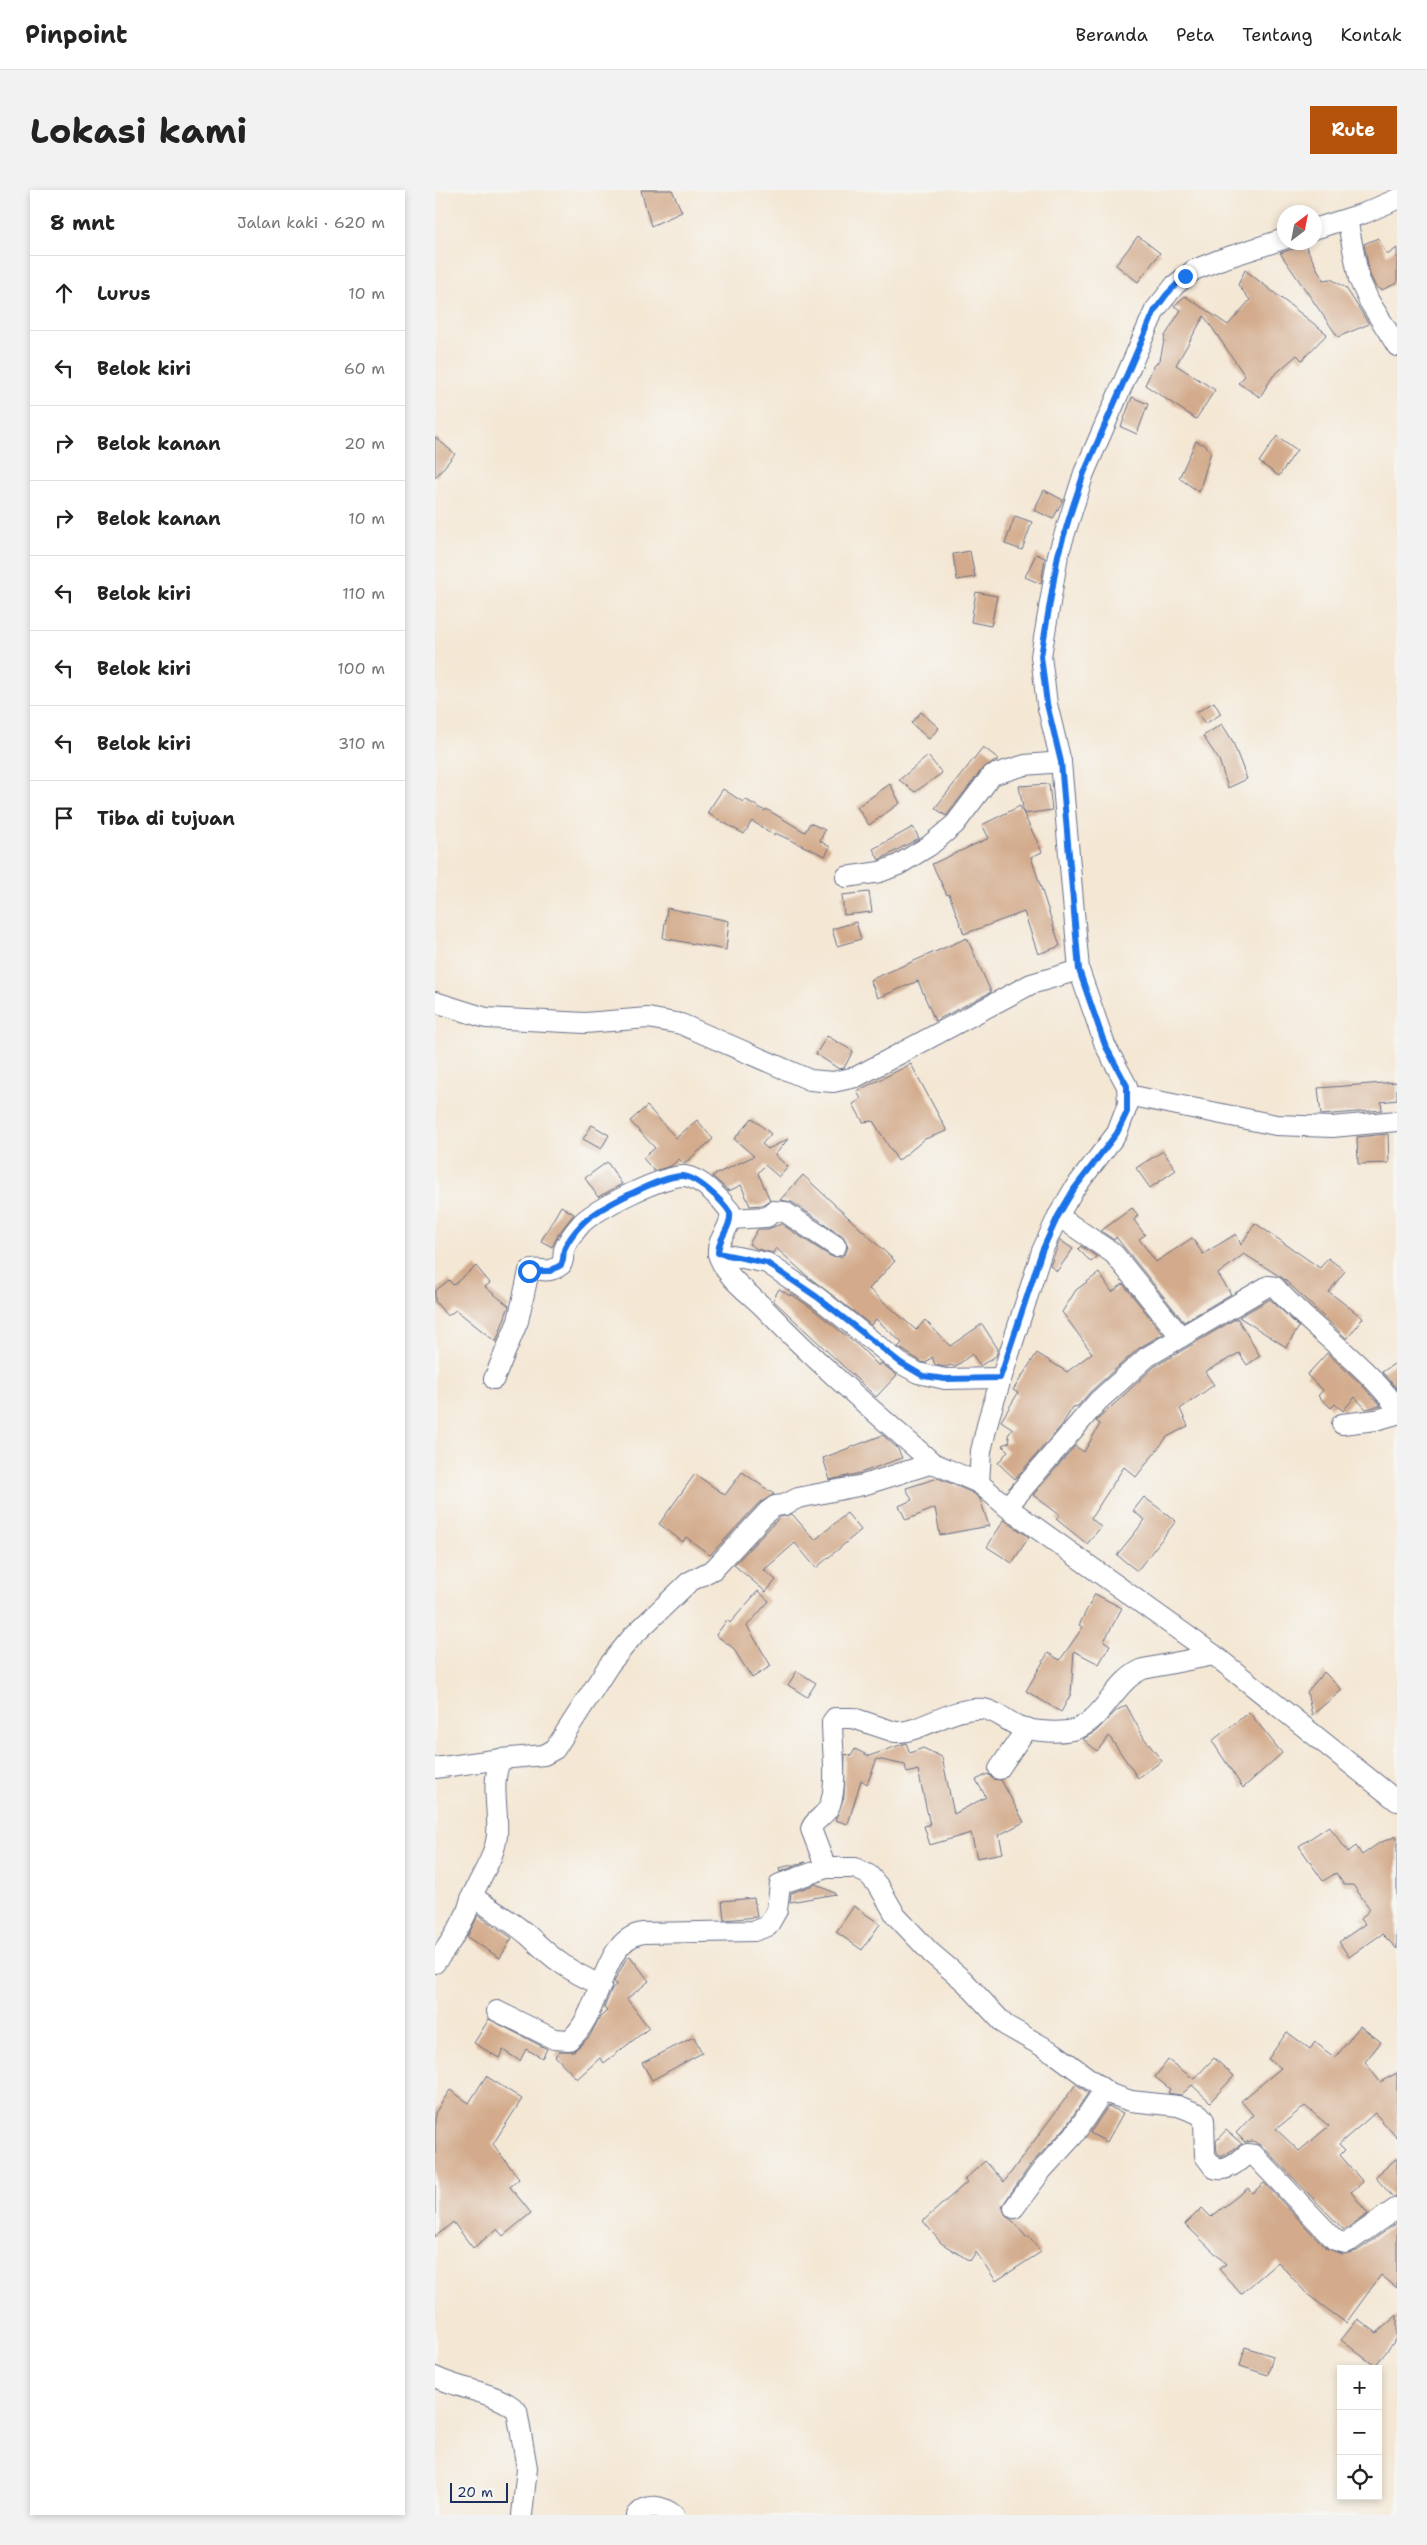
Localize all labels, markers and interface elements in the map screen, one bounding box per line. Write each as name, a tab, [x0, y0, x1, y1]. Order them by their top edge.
text: Pinpoint	[25, 19, 127, 51]
text: Beranda	[1076, 23, 1148, 47]
text: Peta	[1176, 23, 1214, 47]
text: Tentang	[1242, 23, 1313, 47]
text: Kontak	[1341, 23, 1402, 47]
button: Rute	[1310, 106, 1397, 154]
text: Lokasi kami	[30, 107, 247, 154]
north arrow	[1277, 205, 1322, 250]
text: 8 mnt	[50, 209, 115, 237]
text: Jalan kaki · 620 m	[237, 212, 385, 233]
route end	[1174, 265, 1197, 288]
icon: ahead	[50, 279, 78, 307]
text: Lurus	[97, 281, 151, 306]
text: 10 m	[348, 283, 385, 304]
icon: left	[50, 354, 78, 382]
text: Belok kiri	[97, 356, 191, 381]
text: 60 m	[344, 358, 385, 379]
icon: right	[50, 429, 78, 457]
text: Belok kanan	[97, 431, 221, 456]
text: 20 m	[344, 433, 385, 454]
icon: right	[50, 504, 78, 532]
text: Belok kanan	[97, 506, 221, 531]
text: 10 m	[348, 508, 385, 529]
icon: left	[50, 579, 78, 607]
text: Belok kiri	[97, 581, 191, 606]
text: 110 m	[342, 583, 385, 604]
icon: left	[50, 654, 78, 682]
text: Belok kiri	[97, 656, 191, 681]
text: 100 m	[337, 658, 385, 679]
icon: left	[50, 729, 78, 757]
text: Belok kiri	[97, 731, 191, 756]
text: 310 m	[338, 733, 385, 754]
icon: arrive	[50, 804, 78, 832]
text: Tiba di tujuan	[97, 806, 235, 831]
route start	[518, 1260, 541, 1283]
map controls	[1337, 2365, 1382, 2500]
button: +	[1337, 2365, 1382, 2410]
button: −	[1337, 2410, 1382, 2455]
button: locate	[1337, 2455, 1382, 2500]
scale bar	[450, 2480, 507, 2503]
text: 20 m	[457, 2483, 493, 2501]

